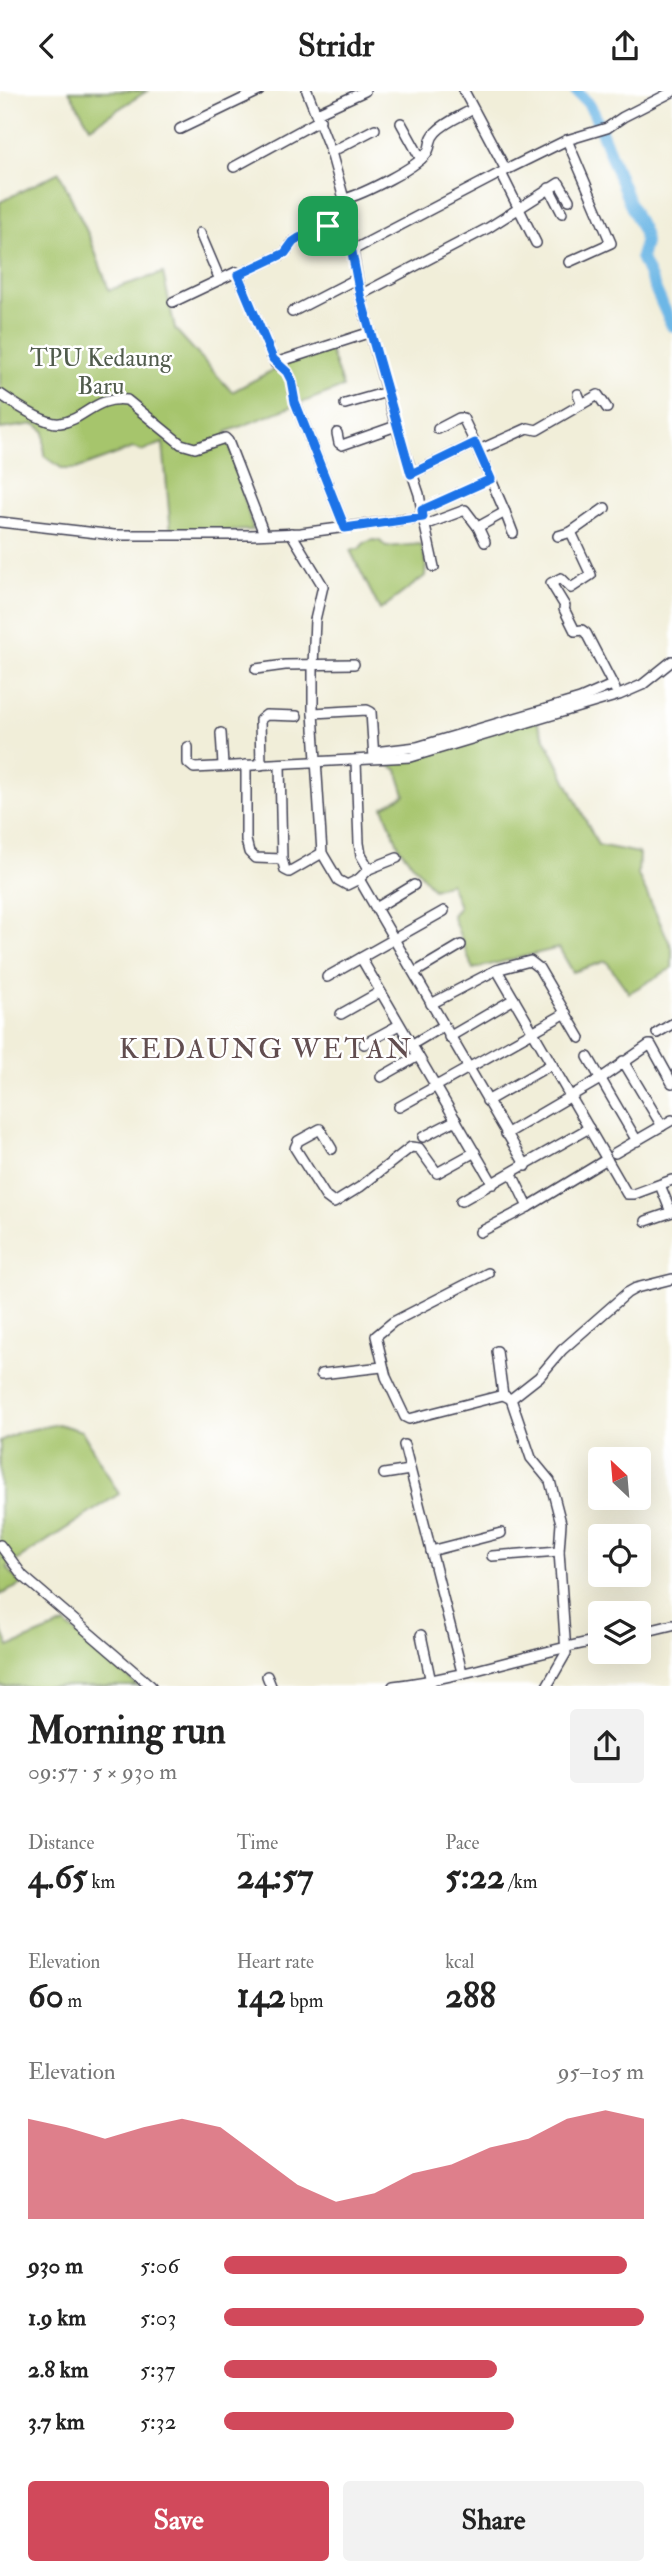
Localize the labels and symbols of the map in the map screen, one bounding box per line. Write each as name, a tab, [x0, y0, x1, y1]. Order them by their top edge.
pin	[298, 196, 358, 256]
park label: TPU Kedaung Baru	[30, 343, 173, 402]
district label: KEDAUNG WETAN	[119, 1032, 413, 1067]
north arrow	[588, 1447, 651, 1510]

